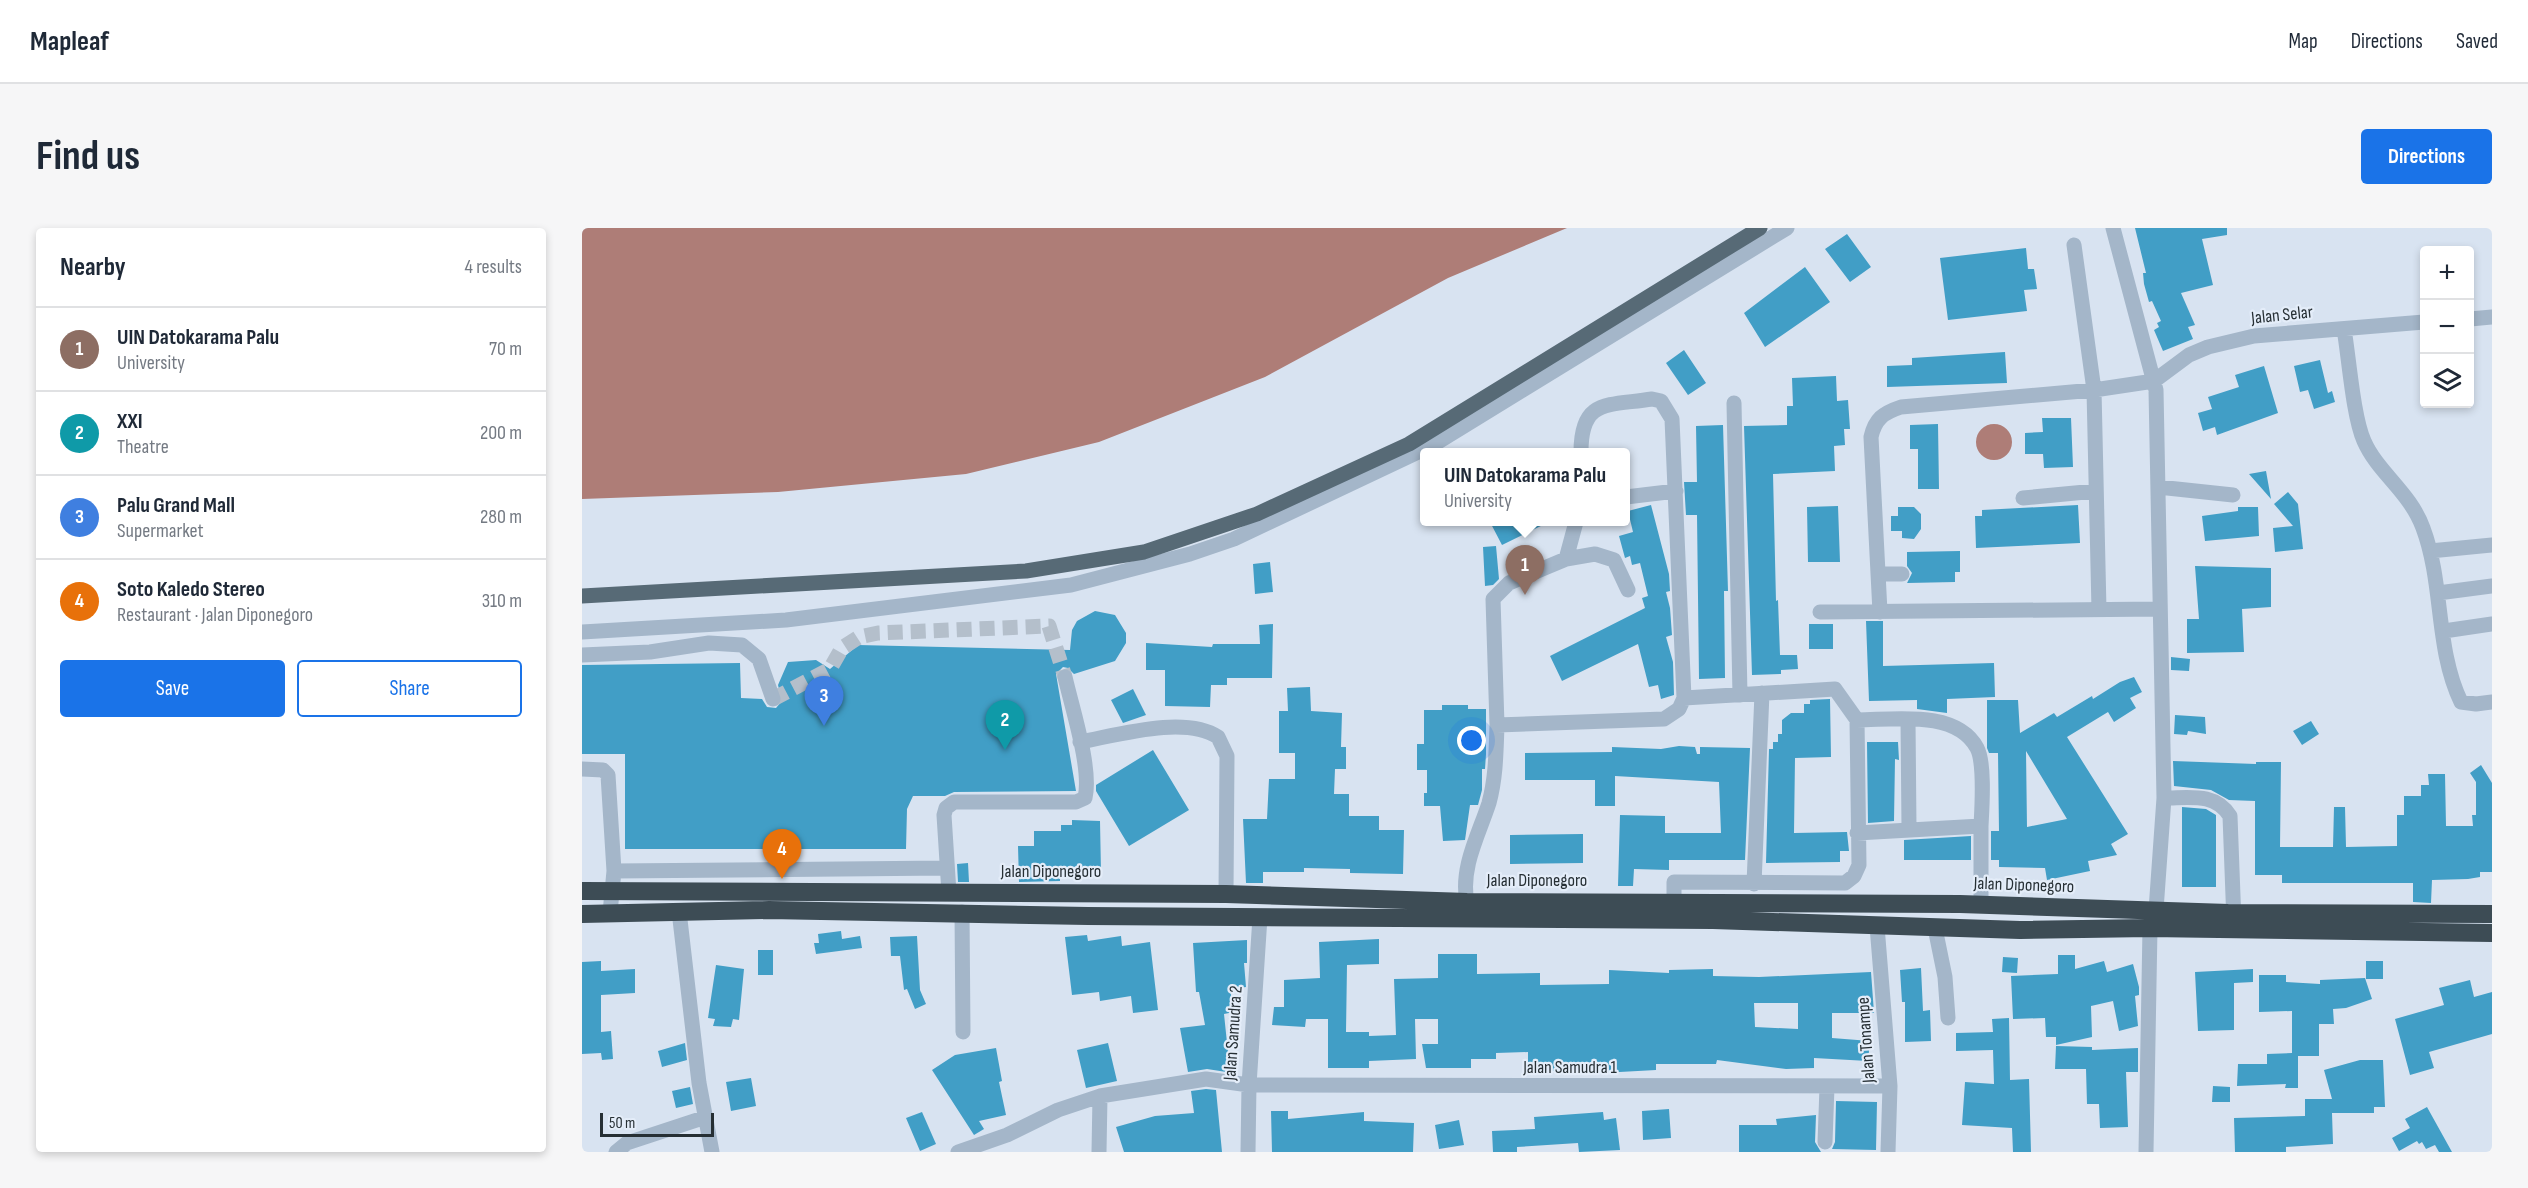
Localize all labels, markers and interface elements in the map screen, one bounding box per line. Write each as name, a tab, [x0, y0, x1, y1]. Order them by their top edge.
text: Mapleaf	[30, 25, 109, 58]
text: Map	[2288, 29, 2318, 54]
text: Directions	[2351, 29, 2423, 54]
text: Saved	[2456, 29, 2498, 54]
button: Directions	[2361, 129, 2492, 184]
text: Find us	[36, 131, 140, 182]
map controls	[2420, 246, 2474, 408]
button: +	[2420, 246, 2474, 300]
text: Nearby	[60, 252, 126, 283]
text: 4 results	[465, 255, 522, 279]
button: −	[2420, 300, 2474, 354]
street label: Jalan Selar	[2249, 301, 2314, 329]
text: UIN Datokarama Palu	[117, 324, 279, 351]
text: 1	[76, 337, 83, 361]
text: 70 m	[489, 337, 522, 361]
text: University	[117, 351, 185, 375]
button: layers	[2420, 354, 2474, 408]
text: XXI	[117, 408, 143, 435]
text: 2	[75, 421, 84, 445]
text: 200 m	[480, 421, 522, 445]
text: Theatre	[117, 435, 169, 459]
popup	[1420, 448, 1630, 526]
text: UIN Datokarama Palu	[1444, 462, 1606, 489]
text: University	[1444, 489, 1512, 513]
text: Palu Grand Mall	[117, 492, 235, 519]
text: 3	[75, 505, 84, 529]
text: 280 m	[480, 505, 522, 529]
text: Supermarket	[117, 519, 204, 543]
pin: 1	[1506, 546, 1544, 595]
text: Soto Kaledo Stereo	[117, 576, 265, 603]
text: 4	[75, 589, 84, 613]
text: 310 m	[482, 589, 522, 613]
text: Restaurant · Jalan Diponegoro	[117, 603, 313, 627]
button: Save	[60, 660, 285, 717]
button: Share	[297, 660, 522, 717]
pin: 3	[804, 676, 844, 726]
pin: 2	[986, 700, 1024, 750]
your location	[1457, 726, 1486, 755]
pin: 4	[762, 830, 802, 879]
street label: Jalan Diponegoro	[1000, 861, 1101, 882]
street label: Jalan Diponegoro	[1486, 870, 1587, 891]
street label: Jalan Diponegoro	[1972, 873, 2075, 897]
street label: Jalan Samudra 2	[1219, 985, 1247, 1082]
street label: Jalan Tonampe	[1853, 996, 1880, 1085]
street label: Jalan Samudra 1	[1522, 1057, 1618, 1078]
scale bar	[600, 1110, 714, 1138]
text: 50 m	[609, 1114, 635, 1133]

